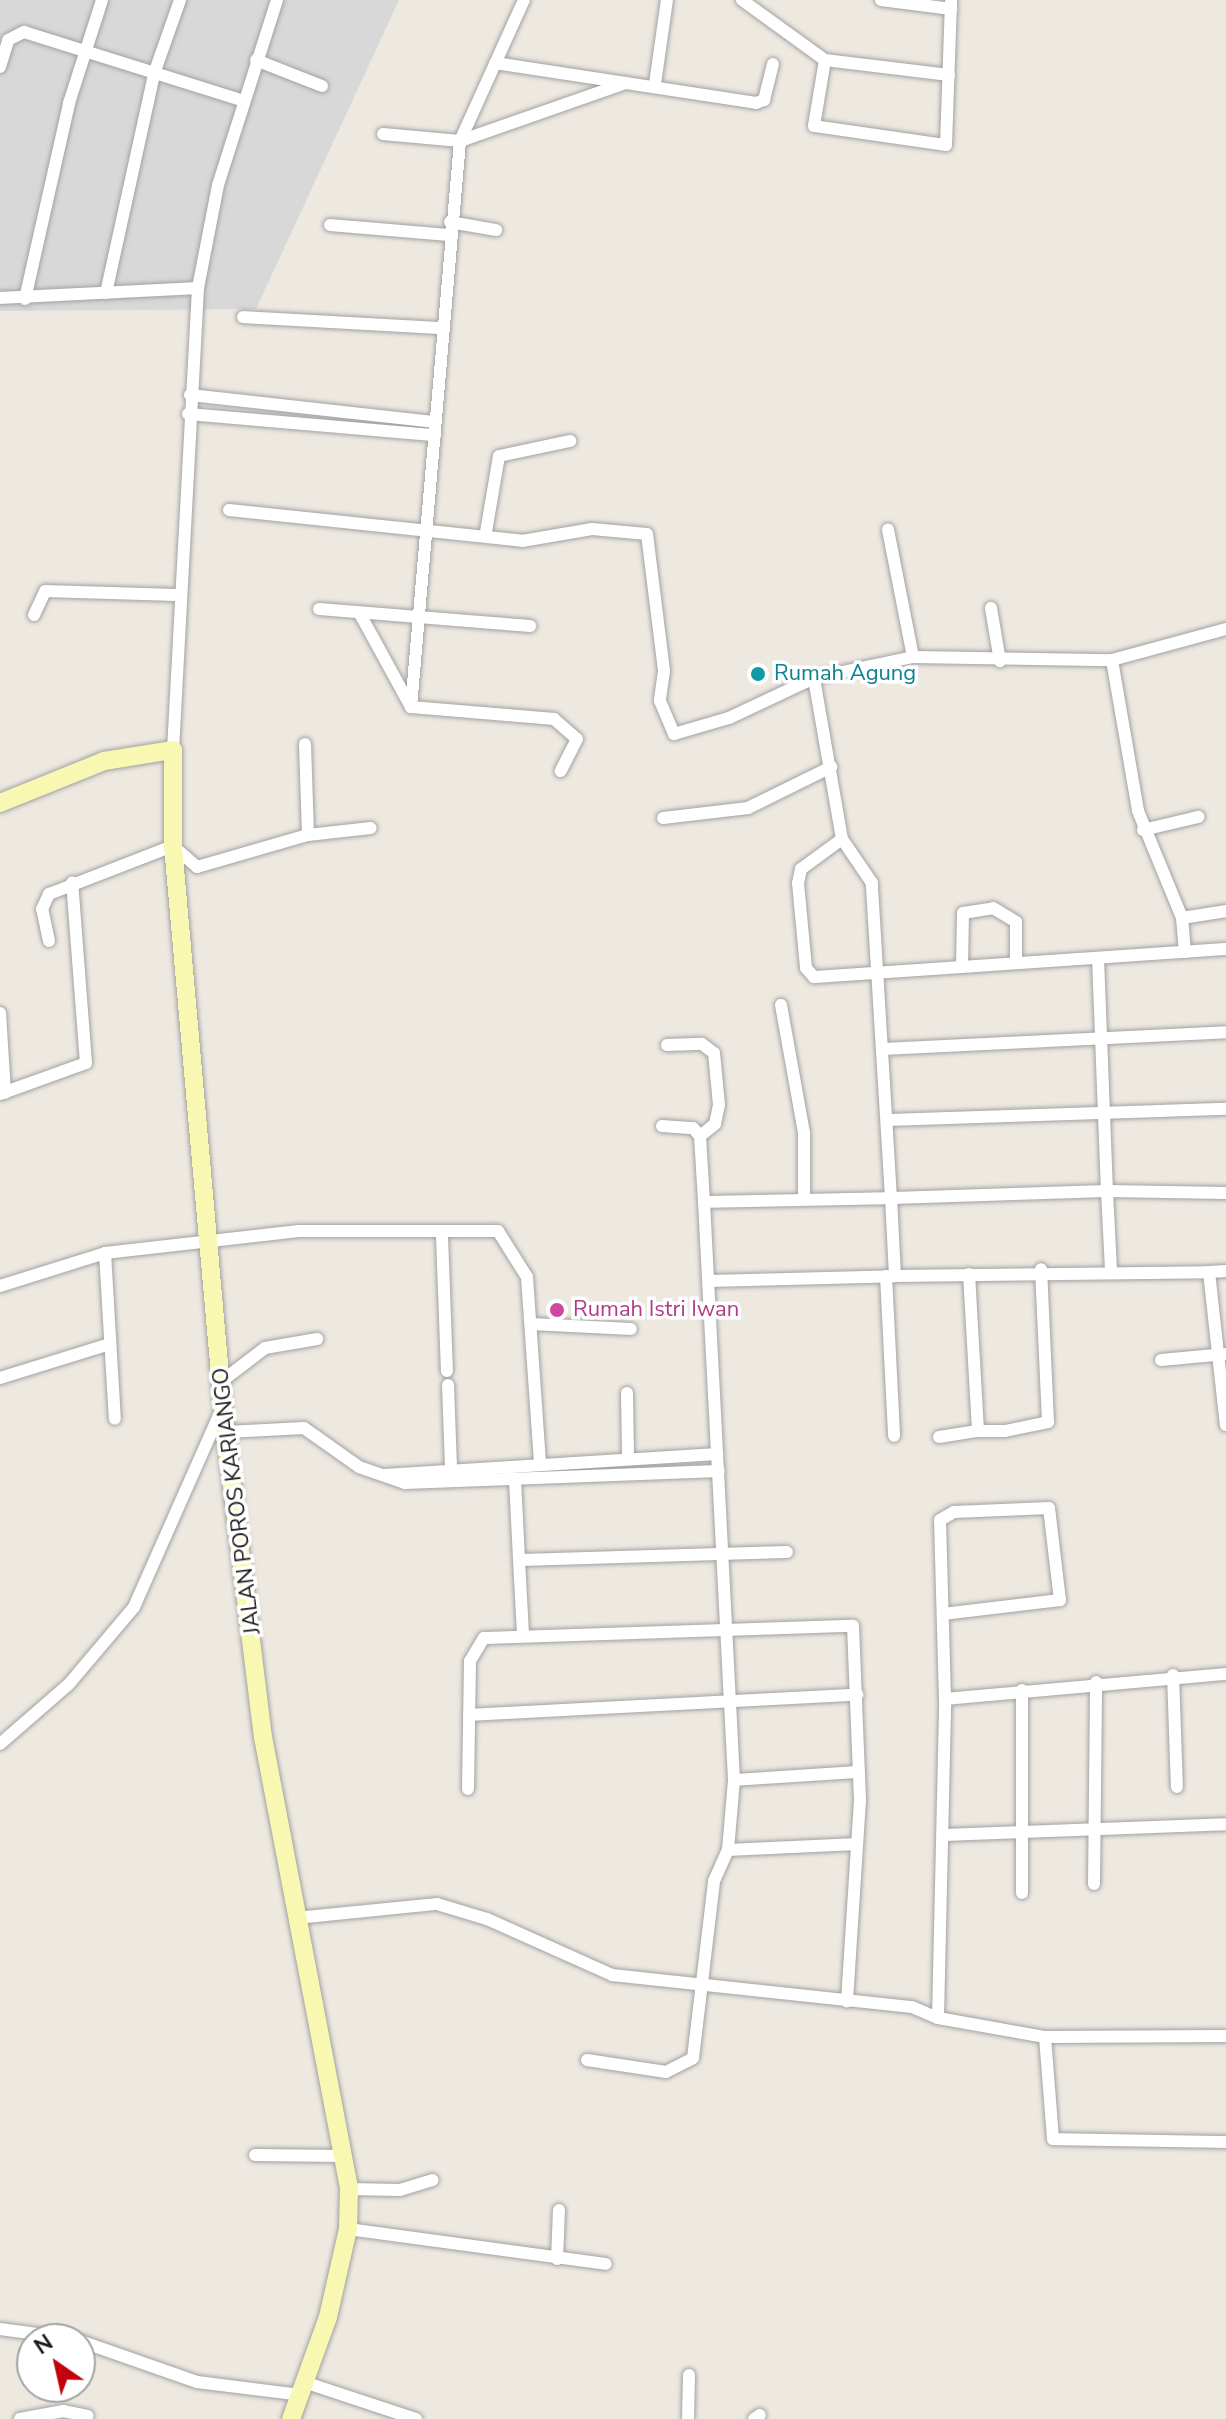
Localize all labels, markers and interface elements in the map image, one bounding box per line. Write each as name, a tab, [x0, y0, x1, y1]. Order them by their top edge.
place label: Rumah Agung	[774, 661, 916, 687]
marker: Rumah Agung	[749, 665, 767, 683]
place label: Rumah Istri Iwan	[573, 1297, 739, 1323]
marker: Rumah Istri Iwan	[548, 1301, 566, 1319]
street label: JALAN POROS KARIANGO	[208, 1366, 266, 1636]
north arrow	[16, 2323, 96, 2403]
text: N	[28, 2328, 59, 2362]

